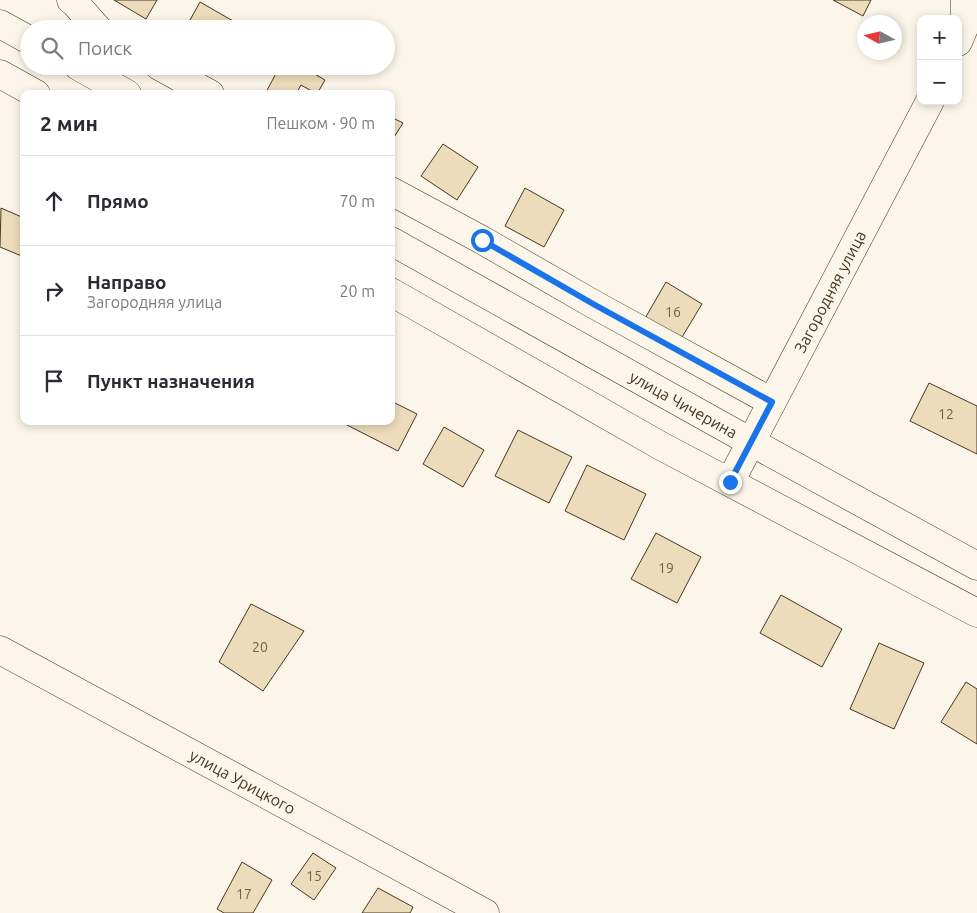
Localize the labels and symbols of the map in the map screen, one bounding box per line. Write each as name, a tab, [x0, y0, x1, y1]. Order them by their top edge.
north arrow	[857, 15, 902, 60]
street label: Загородняя улица	[791, 228, 869, 356]
route start	[471, 229, 494, 252]
house number: 16	[665, 304, 681, 320]
street label: улица Чичерина	[626, 367, 741, 442]
house number: 12	[938, 406, 954, 422]
route end	[719, 471, 742, 494]
house number: 19	[658, 560, 674, 576]
house number: 20	[252, 639, 268, 655]
street label: улица Урицкого	[187, 746, 299, 818]
house number: 15	[306, 868, 322, 884]
house number: 17	[236, 886, 252, 902]

